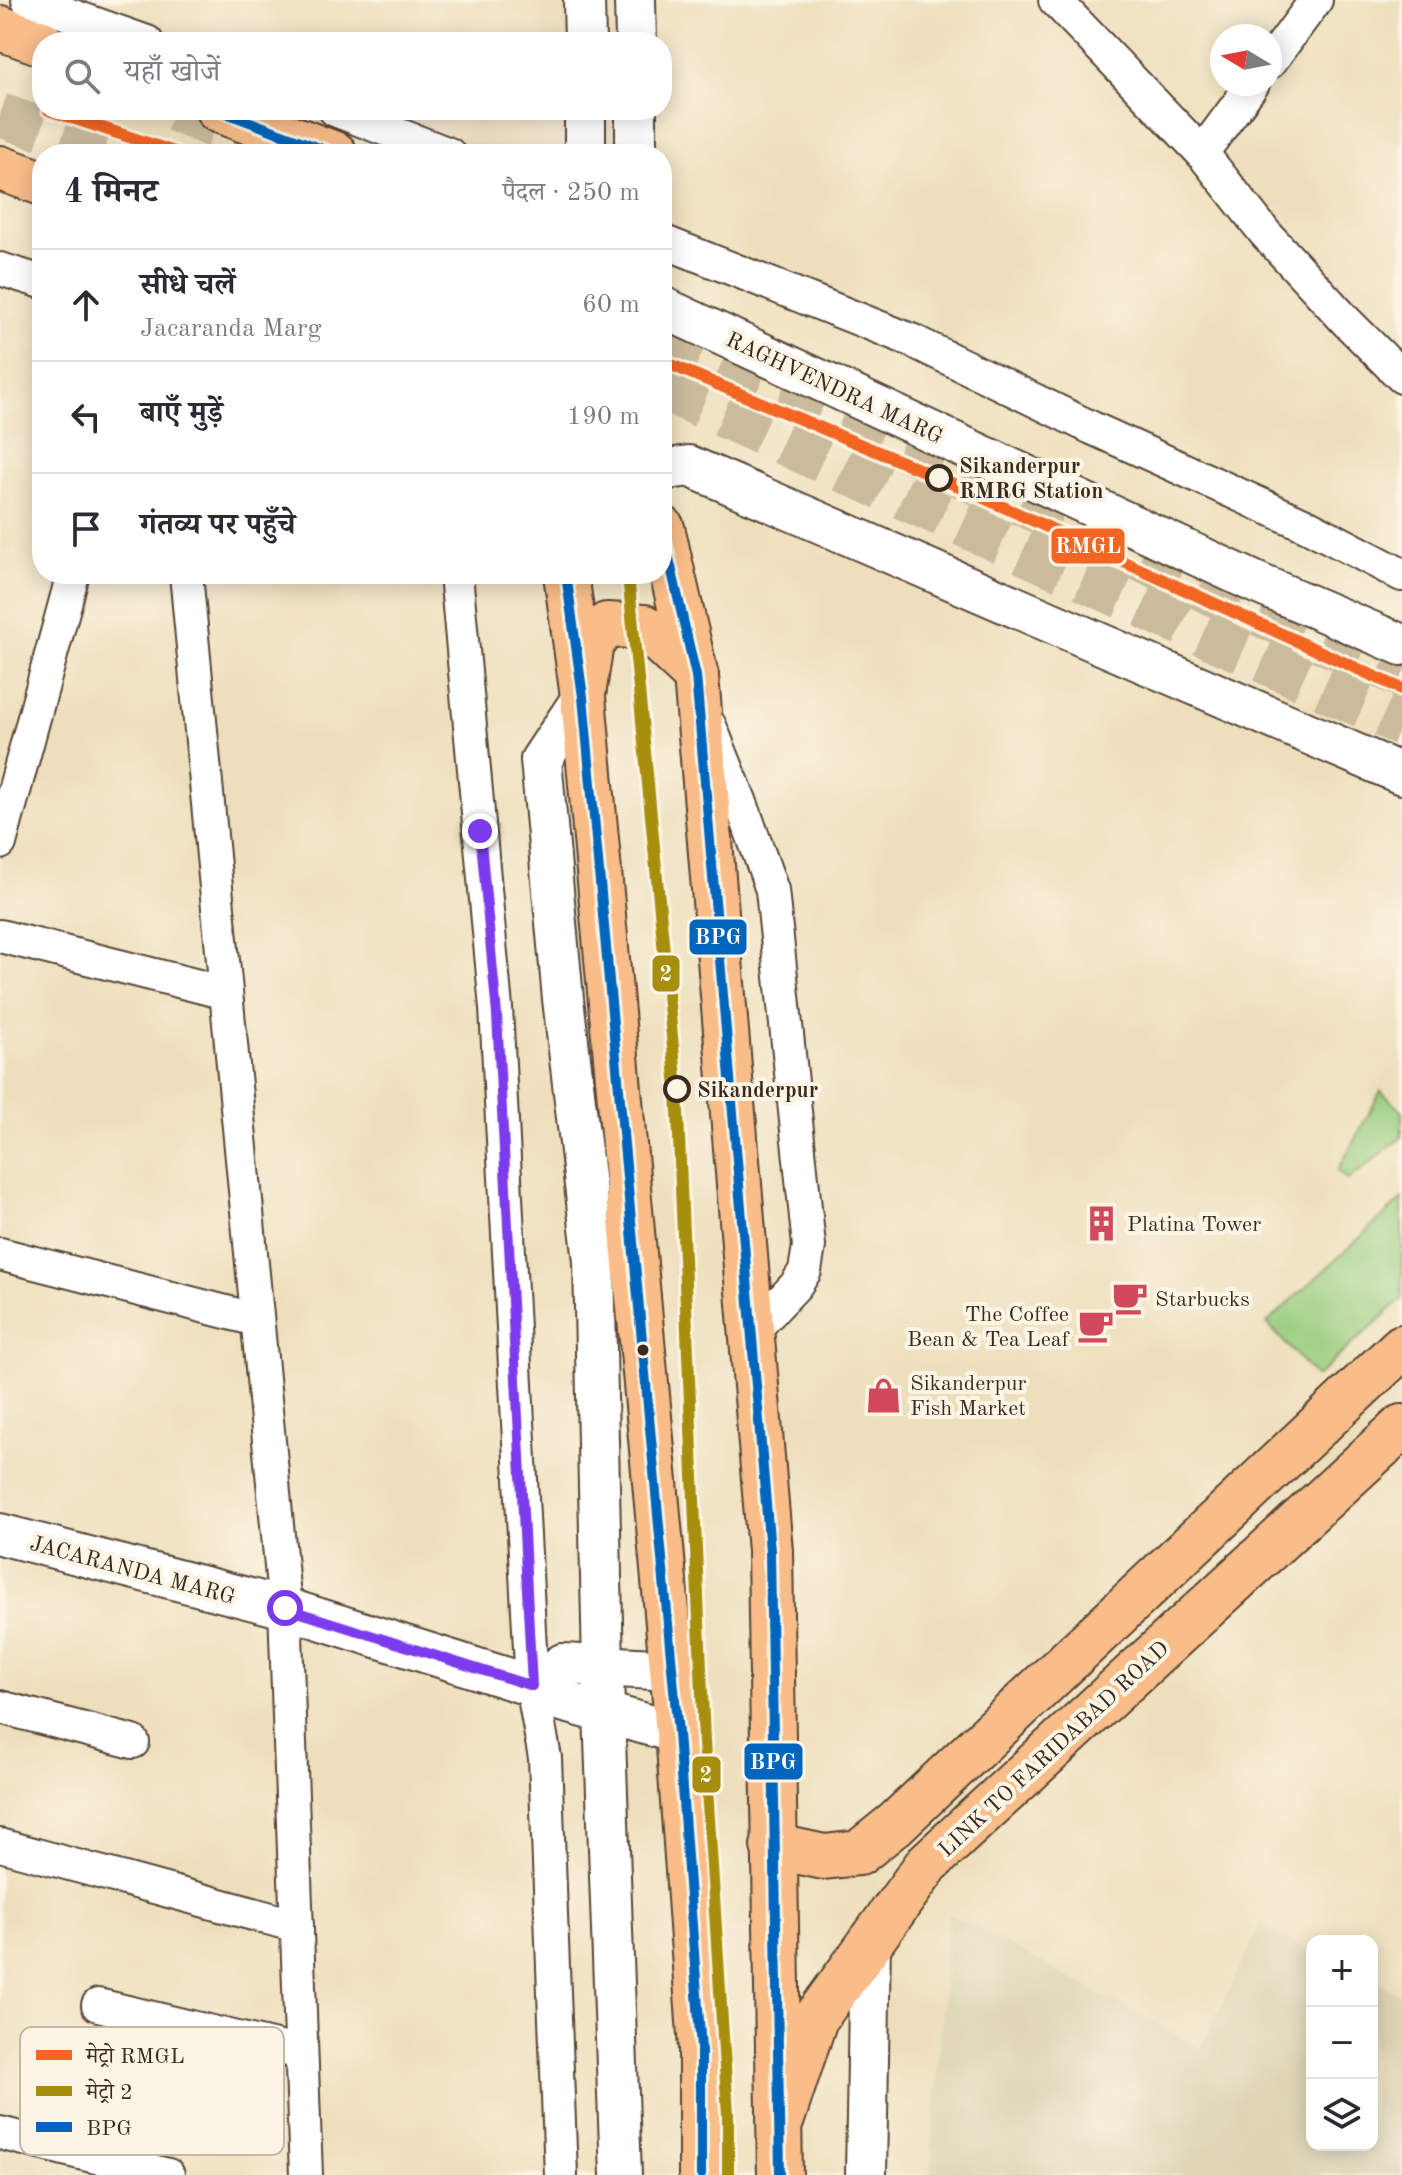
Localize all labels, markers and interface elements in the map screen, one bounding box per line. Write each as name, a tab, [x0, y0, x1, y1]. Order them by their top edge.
north arrow	[1210, 24, 1282, 96]
search box	[32, 32, 672, 120]
icon: search	[60, 54, 104, 98]
text: यहाँ खोजें	[124, 58, 220, 88]
text: 4 मिनट	[64, 176, 158, 210]
text: पैदल · 250 m	[502, 180, 640, 206]
text: सीधे चलें	[140, 271, 235, 301]
icon: ahead	[64, 283, 108, 327]
text: 60 m	[582, 292, 640, 318]
text: Jacaranda Marg	[140, 316, 322, 342]
street label: RAGHVENDRA MARG	[722, 329, 946, 449]
icon: left	[64, 395, 108, 439]
text: बाएँ मुड़ें	[140, 399, 223, 429]
text: 190 m	[567, 404, 640, 430]
place label: Sikanderpur RMRG Station	[959, 456, 1103, 503]
marker: Sikanderpur RMRG Station	[926, 465, 952, 491]
icon: arrive	[64, 507, 108, 551]
text: गंतव्य पर पहुँचे	[140, 511, 296, 541]
line badge: RMGL	[1050, 527, 1126, 565]
text: RMGL	[1055, 536, 1121, 558]
route end	[462, 813, 498, 849]
line badge: BPG	[688, 918, 748, 956]
text: BPG	[695, 927, 742, 949]
line badge: 2	[651, 954, 681, 993]
text: 2	[660, 964, 672, 986]
marker: Sikanderpur	[664, 1076, 690, 1102]
place label: Sikanderpur	[697, 1080, 818, 1102]
building icon: Platina Tower	[1082, 1204, 1120, 1242]
place label: Platina Tower	[1127, 1214, 1261, 1236]
cafe icon: Starbucks	[1110, 1279, 1148, 1317]
place label: Starbucks	[1155, 1289, 1250, 1311]
place label: The Coffee Bean & Tea Leaf	[907, 1304, 1070, 1351]
cafe icon: The Coffee Bean & Tea Leaf	[1076, 1307, 1114, 1345]
unlabelled marker	[635, 1342, 651, 1358]
place label: Sikanderpur Fish Market	[910, 1373, 1027, 1420]
shop icon: Sikanderpur Fish Market	[865, 1376, 903, 1414]
street label: JACARANDA MARG	[27, 1533, 238, 1609]
route start	[267, 1590, 303, 1626]
street label: LINK TO FARIDABAD ROAD	[935, 1637, 1174, 1862]
line badge: BPG	[743, 1742, 804, 1781]
text: BPG	[750, 1752, 797, 1774]
line badge: 2	[691, 1755, 722, 1794]
text: 2	[700, 1765, 712, 1787]
map controls	[1306, 1935, 1378, 2151]
button: +	[1306, 1935, 1378, 2007]
button: −	[1306, 2007, 1378, 2079]
legend	[20, 2027, 284, 2155]
text: मेट्रो RMGL	[85, 2042, 185, 2068]
text: मेट्रो 2	[85, 2078, 133, 2104]
button: layers	[1306, 2079, 1378, 2151]
text: BPG	[86, 2118, 132, 2140]

